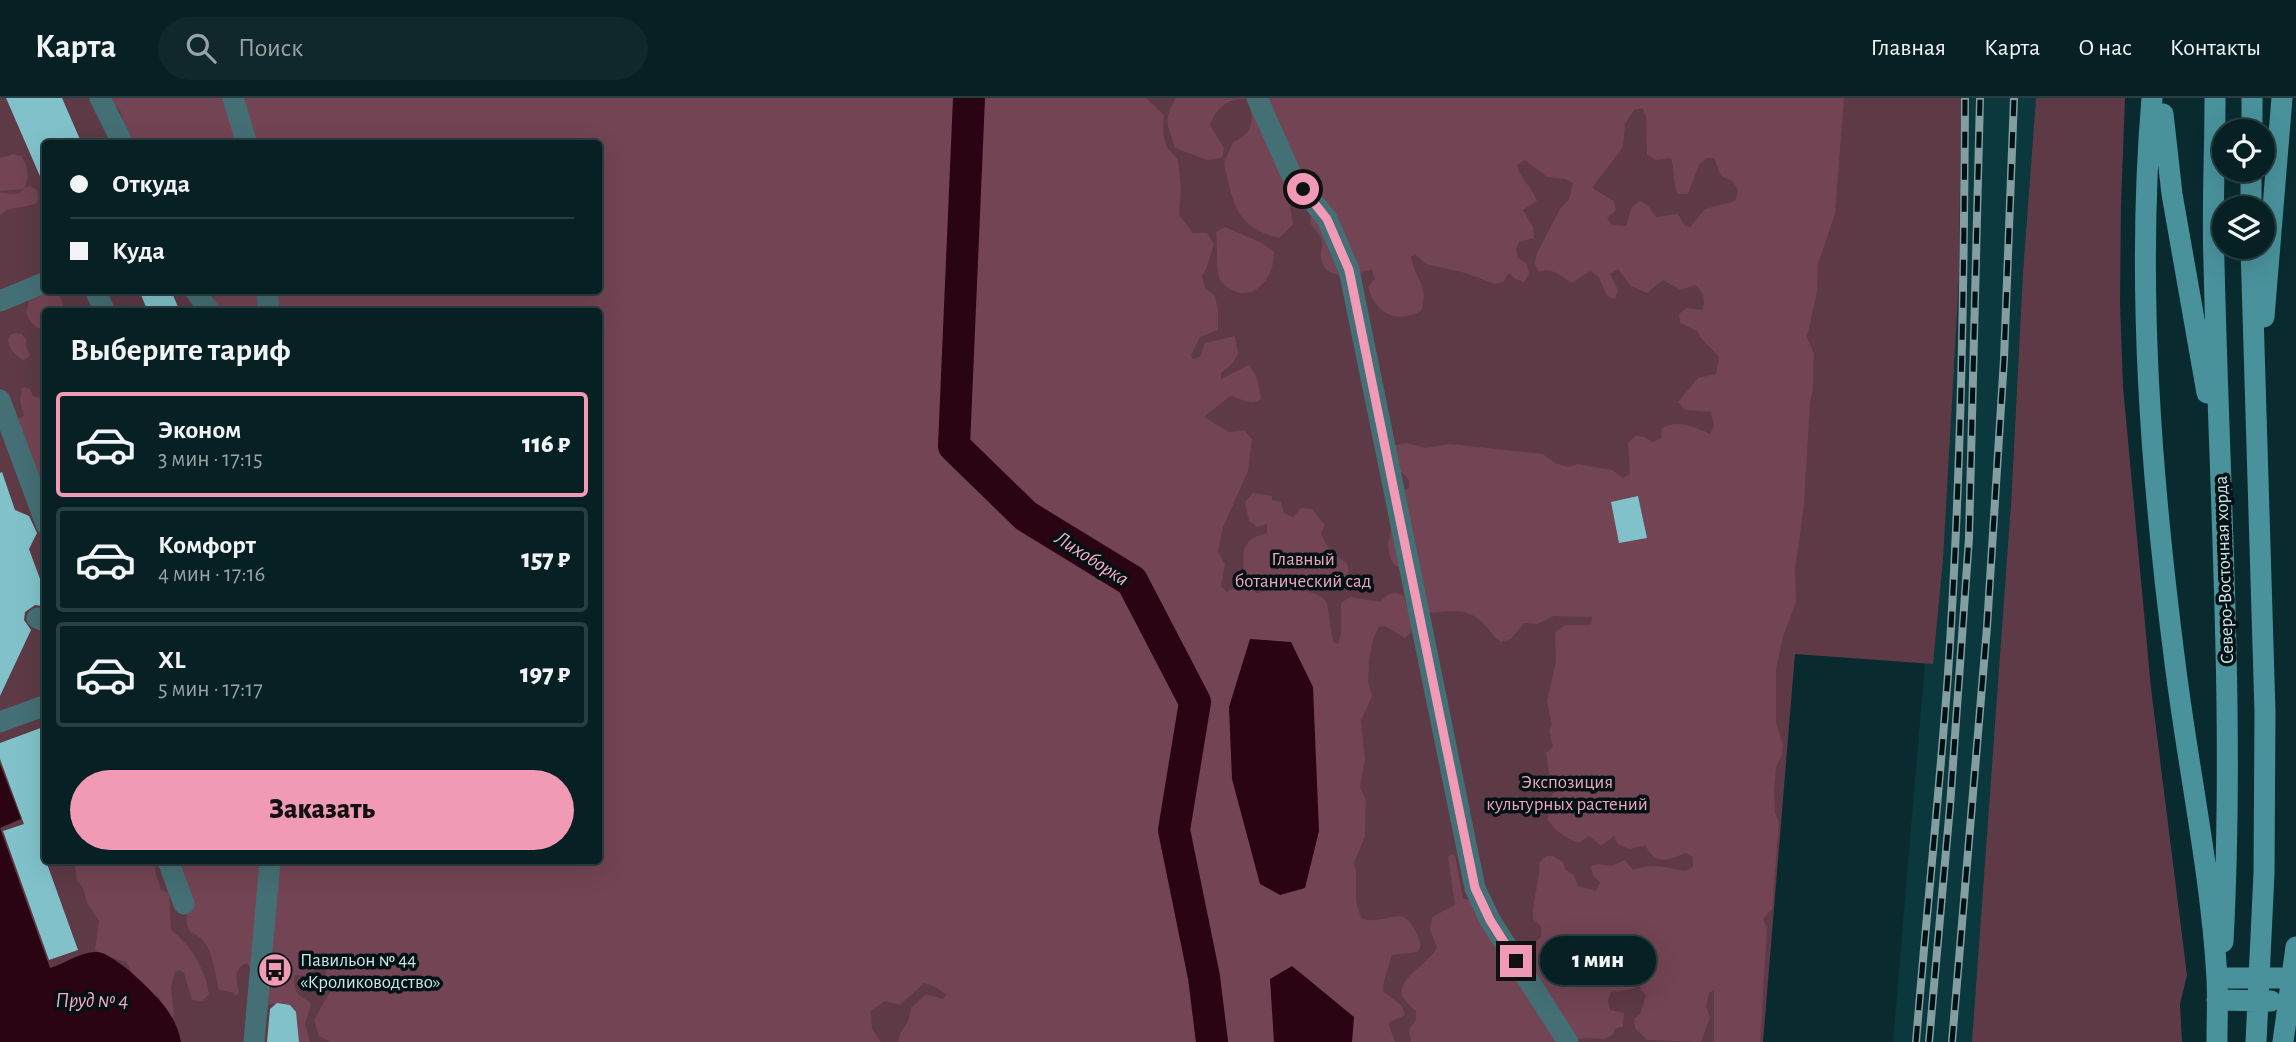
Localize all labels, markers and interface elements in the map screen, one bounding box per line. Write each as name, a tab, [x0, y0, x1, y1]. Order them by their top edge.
search box	[158, 17, 648, 80]
icon: search	[182, 29, 220, 67]
text: Карта	[35, 31, 116, 64]
text: Поиск	[238, 35, 303, 61]
text: Главная	[1871, 36, 1946, 60]
text: Карта	[1984, 36, 2040, 60]
text: О нас	[2078, 36, 2132, 60]
text: Контакты	[2170, 36, 2261, 60]
map controls	[2212, 119, 2275, 259]
button: locate	[2212, 119, 2275, 182]
text: Откуда	[112, 171, 190, 197]
route start	[1287, 173, 1319, 205]
button: layers	[2212, 196, 2275, 259]
text: Куда	[112, 238, 165, 264]
text: Выберите тариф	[70, 334, 291, 366]
icon: car	[74, 413, 137, 476]
text: Эконом	[158, 417, 241, 443]
text: 116 ₽	[522, 431, 570, 457]
text: 3 мин · 17:15	[158, 448, 263, 471]
street label: Северо-Восточная хорда	[2212, 475, 2237, 664]
water label: Лихоборка	[1050, 526, 1132, 591]
icon: car	[74, 528, 137, 591]
text: Комфорт	[158, 532, 256, 558]
text: 157 ₽	[521, 546, 570, 572]
park label: Главный ботанический сад	[1235, 550, 1371, 591]
text: 4 мин · 17:16	[158, 563, 265, 586]
icon: car	[74, 643, 137, 706]
text: XL	[158, 647, 185, 673]
text: 197 ₽	[520, 661, 570, 687]
text: 5 мин · 17:17	[158, 678, 263, 701]
button: Заказать	[70, 770, 574, 850]
park label: Экспозиция культурных растений	[1486, 773, 1648, 814]
callout: 1 мин	[1540, 936, 1656, 986]
route end	[1500, 945, 1532, 977]
text: 1 мин	[1572, 949, 1624, 972]
bus stop icon: Павильон № 44 «Кролиководство»	[256, 951, 294, 989]
place label: Павильон № 44 «Кролиководство»	[300, 951, 440, 992]
water label: Пруд № 4	[55, 990, 129, 1012]

